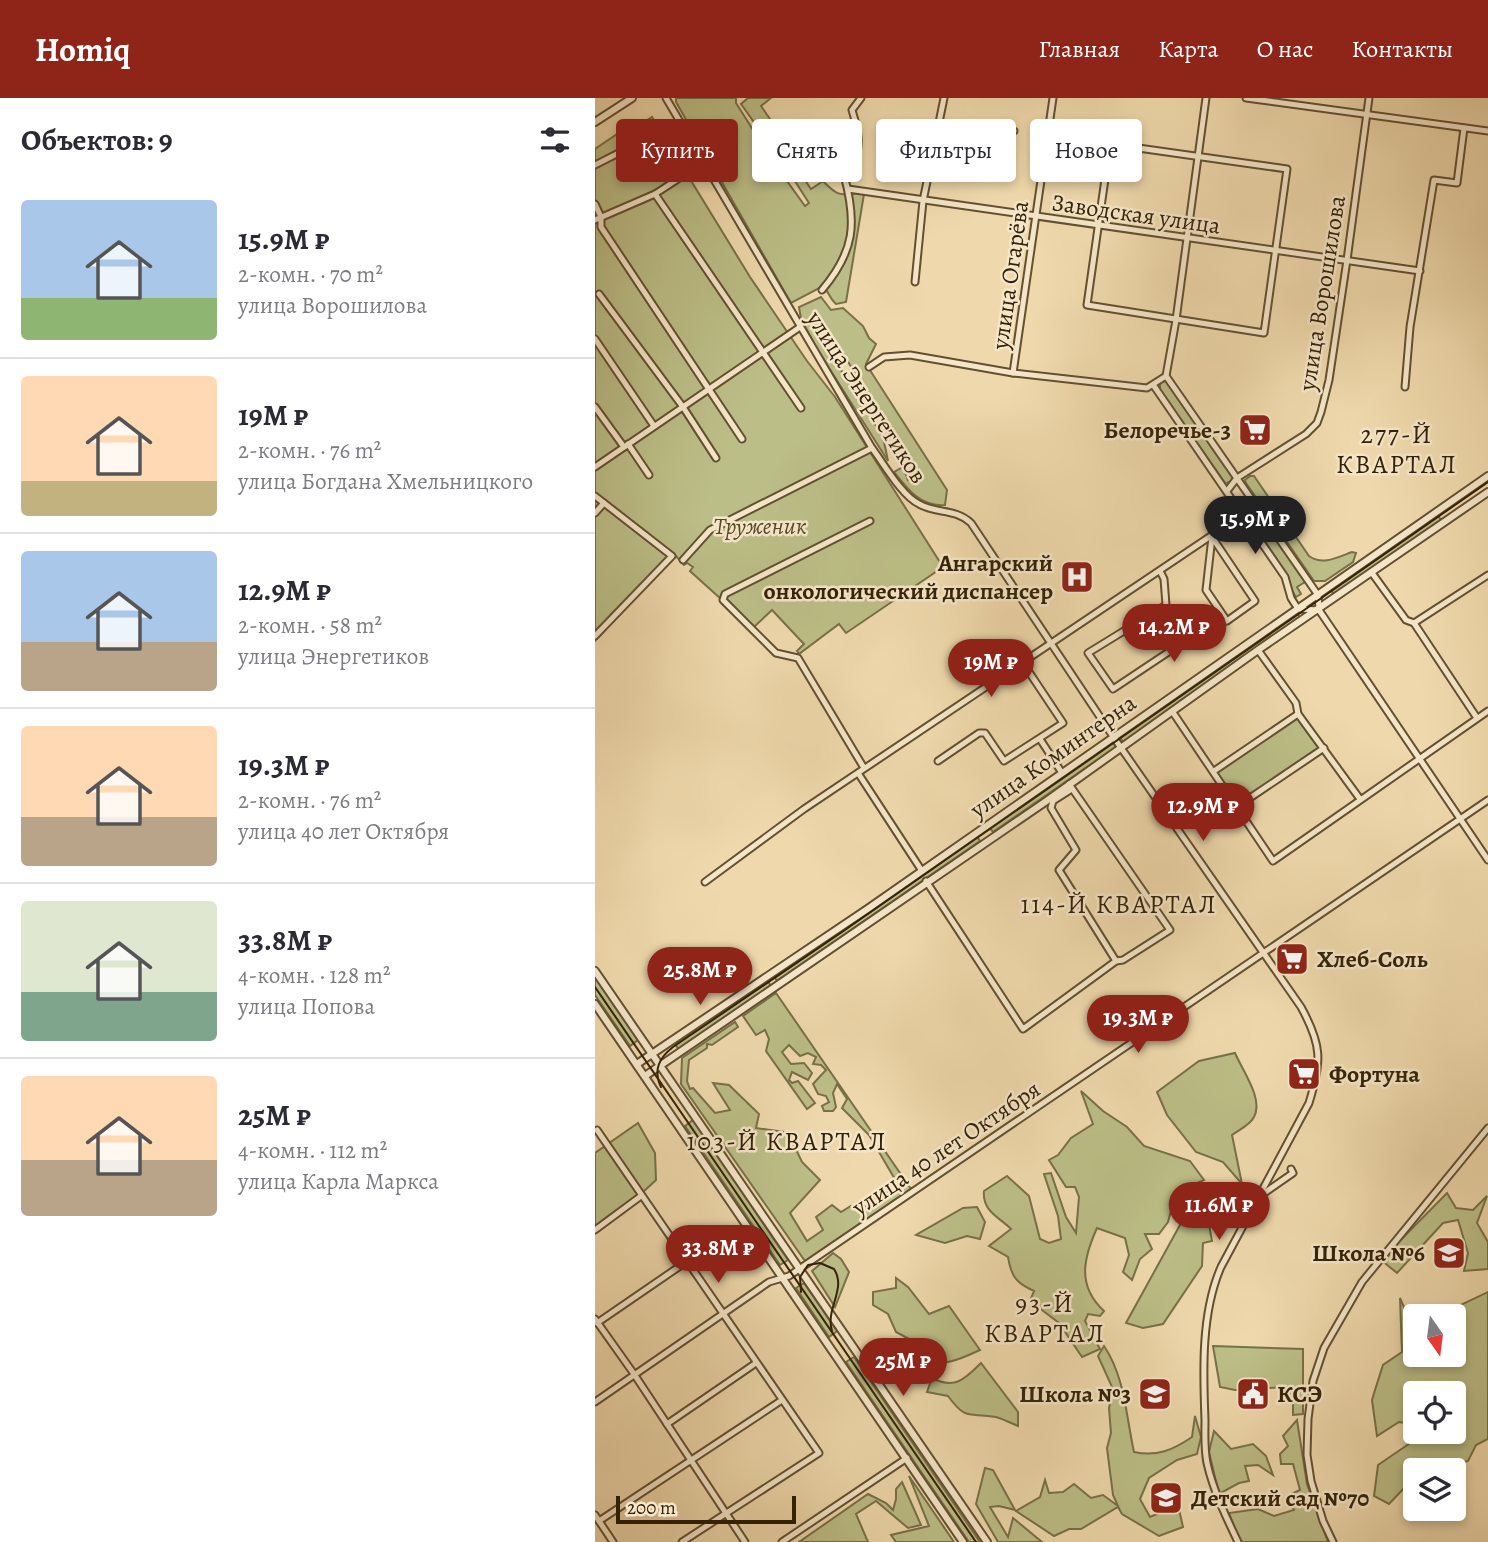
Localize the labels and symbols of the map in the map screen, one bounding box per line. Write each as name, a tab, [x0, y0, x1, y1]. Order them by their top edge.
street label: Заводская улица	[1050, 186, 1222, 242]
street label: улица Ворошилова	[1291, 193, 1353, 394]
street label: улица Огарёва	[984, 199, 1036, 352]
street label: улица Энергетиков	[799, 304, 935, 489]
supermarket icon: Белоречье-3	[1236, 411, 1274, 449]
place label: Белоречье-3	[1104, 414, 1231, 446]
district label: 277-Й КВАРТАЛ	[1336, 417, 1458, 482]
pin: 15.9M ₽	[1190, 496, 1320, 556]
park label: Труженик	[714, 510, 807, 542]
place label: Ангарский онкологический диспансер	[763, 547, 1053, 607]
hospital icon: Ангарский онкологический диспансер	[1058, 558, 1096, 596]
pin: 14.2M ₽	[1109, 604, 1239, 664]
pin: 19M ₽	[942, 640, 1040, 699]
street label: улица Коминтерна	[963, 687, 1143, 826]
pin: 12.9M ₽	[1138, 784, 1268, 843]
district label: 114-Й КВАРТАЛ	[1020, 887, 1218, 922]
supermarket icon: Хлеб-Соль	[1273, 940, 1311, 978]
place label: Хлеб-Соль	[1317, 943, 1428, 975]
pin: 25.8M ₽	[635, 948, 765, 1007]
pin: 19.3M ₽	[1073, 996, 1203, 1055]
supermarket icon: Фортуна	[1285, 1055, 1323, 1093]
place label: Фортуна	[1329, 1058, 1421, 1090]
street label: улица 40 лет Октября	[845, 1073, 1046, 1223]
district label: 103-Й КВАРТАЛ	[686, 1124, 888, 1159]
pin: 11.6M ₽	[1154, 1182, 1284, 1242]
pin: 33.8M ₽	[653, 1226, 783, 1285]
school or university icon: Школа №6	[1430, 1234, 1468, 1272]
place label: Школа №6	[1312, 1237, 1425, 1269]
district label: 93-Й КВАРТАЛ	[984, 1286, 1106, 1351]
north arrow	[1403, 1304, 1467, 1367]
pin: 25M ₽	[854, 1338, 952, 1398]
school or university icon: Школа №3	[1136, 1375, 1174, 1413]
public building icon: КСЭ	[1234, 1375, 1272, 1413]
place label: Школа №3	[1019, 1378, 1131, 1410]
place label: КСЭ	[1277, 1378, 1322, 1410]
school or university icon: Детский сад №70	[1147, 1479, 1185, 1517]
place label: Детский сад №70	[1191, 1482, 1369, 1514]
scale bar	[616, 1493, 796, 1525]

